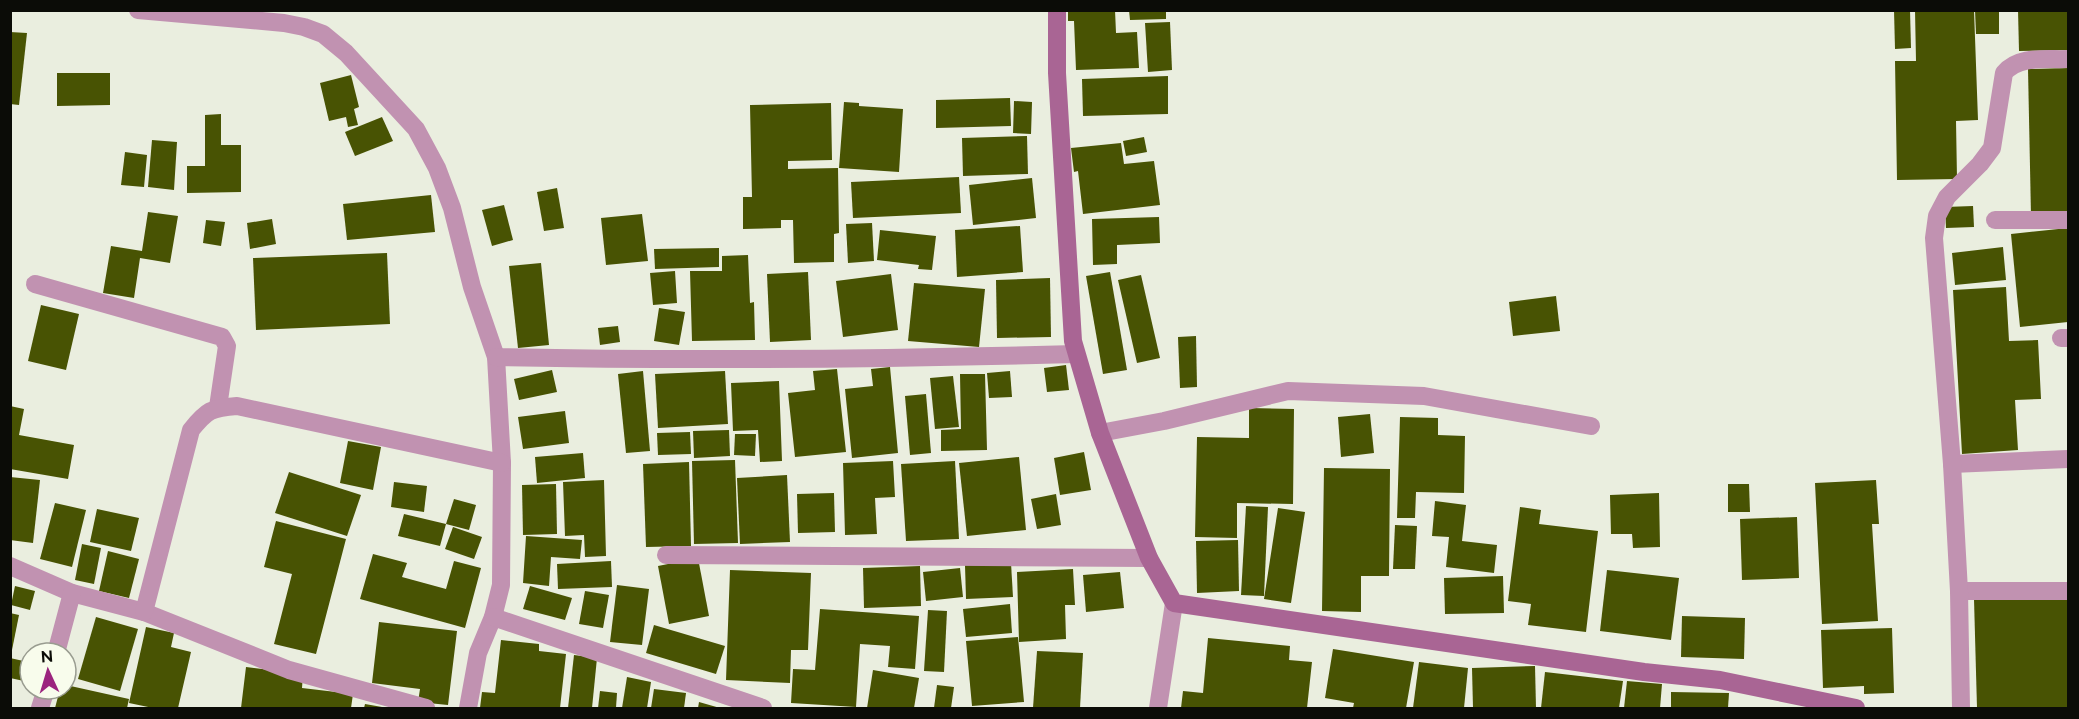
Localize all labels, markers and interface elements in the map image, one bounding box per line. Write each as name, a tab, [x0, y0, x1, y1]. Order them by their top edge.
north arrow	[18, 641, 78, 701]
text: N	[40, 647, 54, 666]

